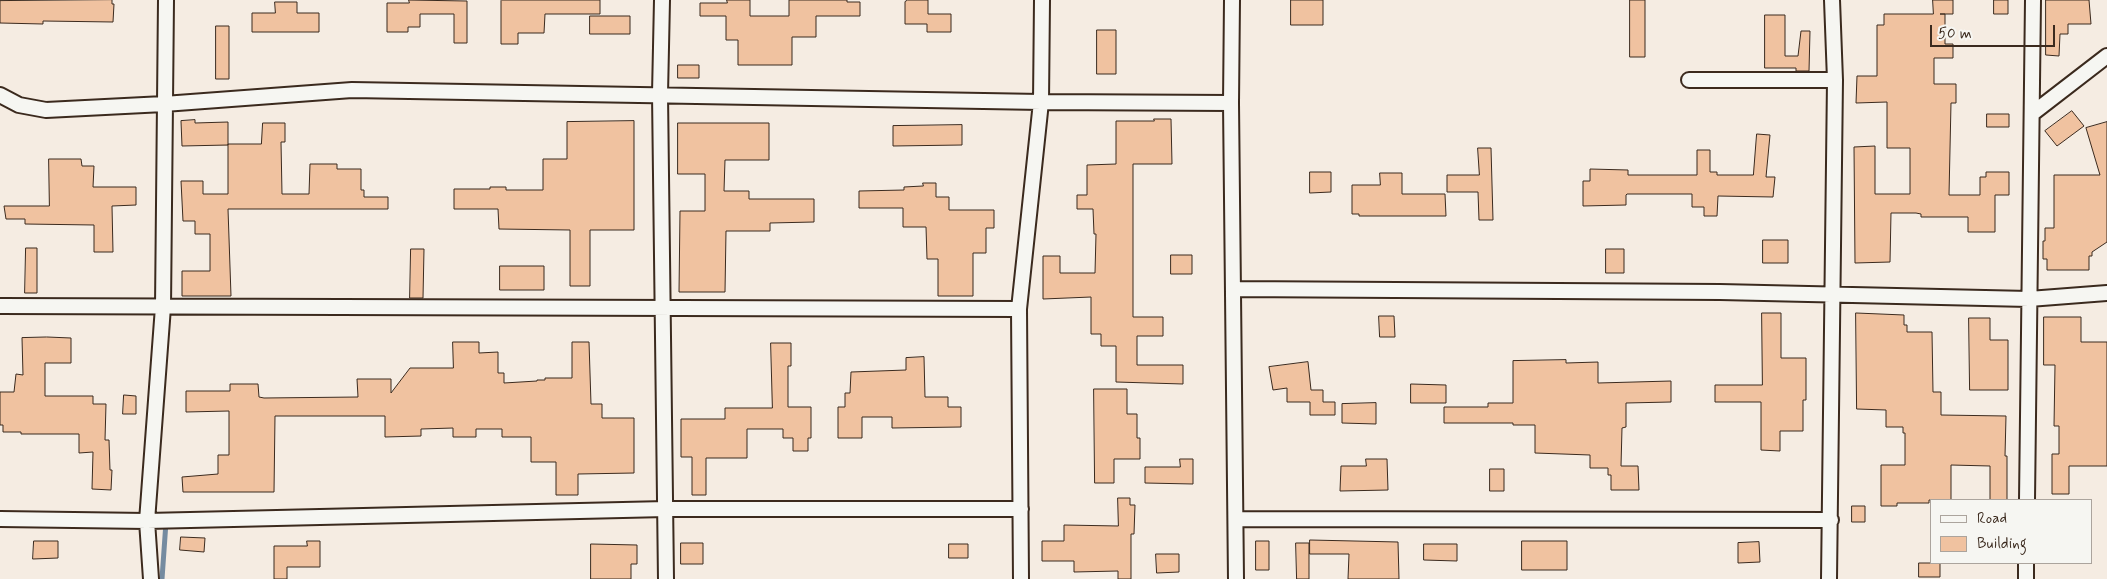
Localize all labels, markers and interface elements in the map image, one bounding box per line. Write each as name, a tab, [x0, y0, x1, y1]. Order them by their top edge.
scale bar	[1932, 15, 2057, 47]
text: 50 m	[1938, 24, 1972, 44]
legend	[1930, 499, 2092, 564]
text: Road	[1977, 509, 2007, 529]
text: Building	[1977, 534, 2027, 554]

